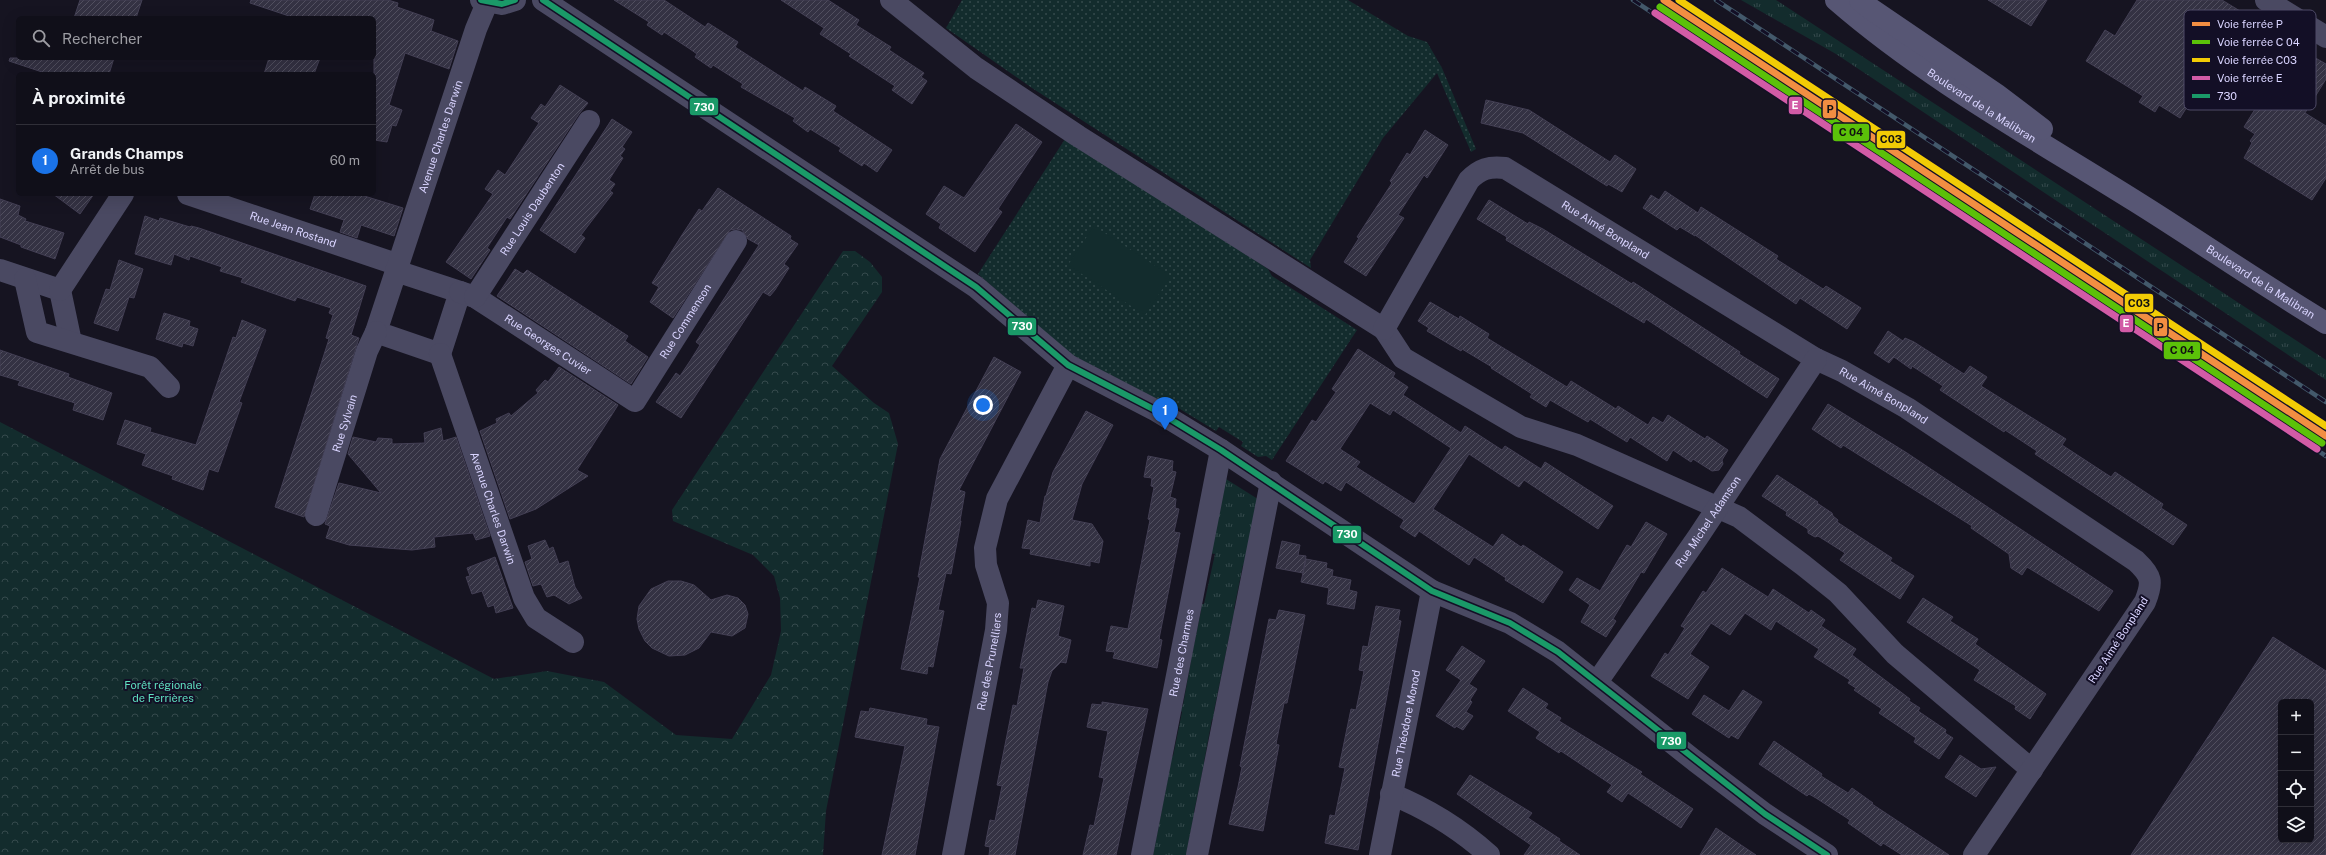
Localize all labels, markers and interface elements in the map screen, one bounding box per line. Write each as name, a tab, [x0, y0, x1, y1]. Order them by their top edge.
legend	[2184, 10, 2316, 110]
search box	[16, 16, 376, 60]
text: Voie ferrée P	[2217, 18, 2283, 30]
icon: search	[30, 27, 52, 49]
text: Rechercher	[62, 30, 142, 47]
text: Voie ferrée C 04	[2217, 36, 2300, 48]
text: Voie ferrée C03	[2217, 54, 2297, 66]
street label: Boulevard de la Malibran	[1925, 66, 2038, 145]
text: Voie ferrée E	[2217, 72, 2283, 84]
street label: Avenue Charles Darwin	[416, 79, 465, 195]
text: À proximité	[32, 88, 126, 108]
text: 730	[2217, 90, 2237, 102]
line badge: E	[1788, 96, 1803, 115]
line badge: 730	[689, 97, 719, 116]
text: E	[1792, 99, 1799, 111]
line badge: P	[1822, 99, 1837, 119]
text: 730	[693, 101, 715, 113]
text: P	[1826, 103, 1834, 115]
line badge: C 04	[1832, 123, 1870, 142]
text: C 04	[1839, 126, 1863, 138]
line badge: C03	[1876, 130, 1906, 149]
text: C03	[1880, 133, 1902, 145]
text: Grands Champs	[70, 145, 184, 162]
text: 1	[42, 153, 48, 168]
text: 60 m	[330, 153, 360, 168]
street label: Rue Louis Daubenton	[498, 160, 567, 258]
text: Arrêt de bus	[70, 162, 144, 177]
street label: Rue Aimé Bonpland	[1559, 198, 1651, 261]
street label: Rue Jean Rostand	[248, 209, 338, 249]
street label: Boulevard de la Malibran	[2204, 242, 2317, 321]
street label: Rue Commenson	[657, 282, 713, 361]
line badge: C03	[2124, 293, 2154, 313]
text: C03	[2128, 297, 2150, 309]
street label: Rue Georges Cuvier	[502, 312, 594, 377]
line badge: E	[2119, 314, 2134, 333]
line badge: 730	[1007, 317, 1037, 336]
text: E	[2123, 317, 2130, 329]
line badge: P	[2153, 317, 2168, 337]
text: 730	[1011, 320, 1033, 332]
text: P	[2156, 321, 2164, 333]
line badge: C 04	[2163, 341, 2201, 360]
text: C 04	[2170, 344, 2194, 356]
street label: Rue Aimé Bonpland	[1837, 365, 1930, 426]
street label: Rue Sylvain	[330, 393, 359, 454]
your location	[973, 395, 993, 415]
pin: 1	[1152, 397, 1178, 430]
street label: Avenue Charles Darwin	[468, 450, 518, 566]
street label: Rue Michel Adamson	[1673, 474, 1743, 570]
line badge: 730	[1332, 525, 1362, 544]
text: 730	[1336, 528, 1358, 540]
street label: Rue Aimé Bonpland	[2086, 595, 2150, 685]
street label: Rue des Charmes	[1167, 608, 1196, 698]
street label: Rue des Prunelliers	[975, 612, 1003, 711]
street label: Rue Théodore Monod	[1389, 669, 1422, 778]
park label: Forêt régionale de Ferrières	[124, 679, 202, 704]
map controls	[2278, 699, 2314, 843]
button: +	[2278, 699, 2314, 735]
line badge: 730	[1656, 731, 1687, 750]
text: 730	[1660, 735, 1682, 747]
button: −	[2278, 735, 2314, 771]
button: locate	[2278, 771, 2314, 807]
button: layers	[2278, 807, 2314, 843]

